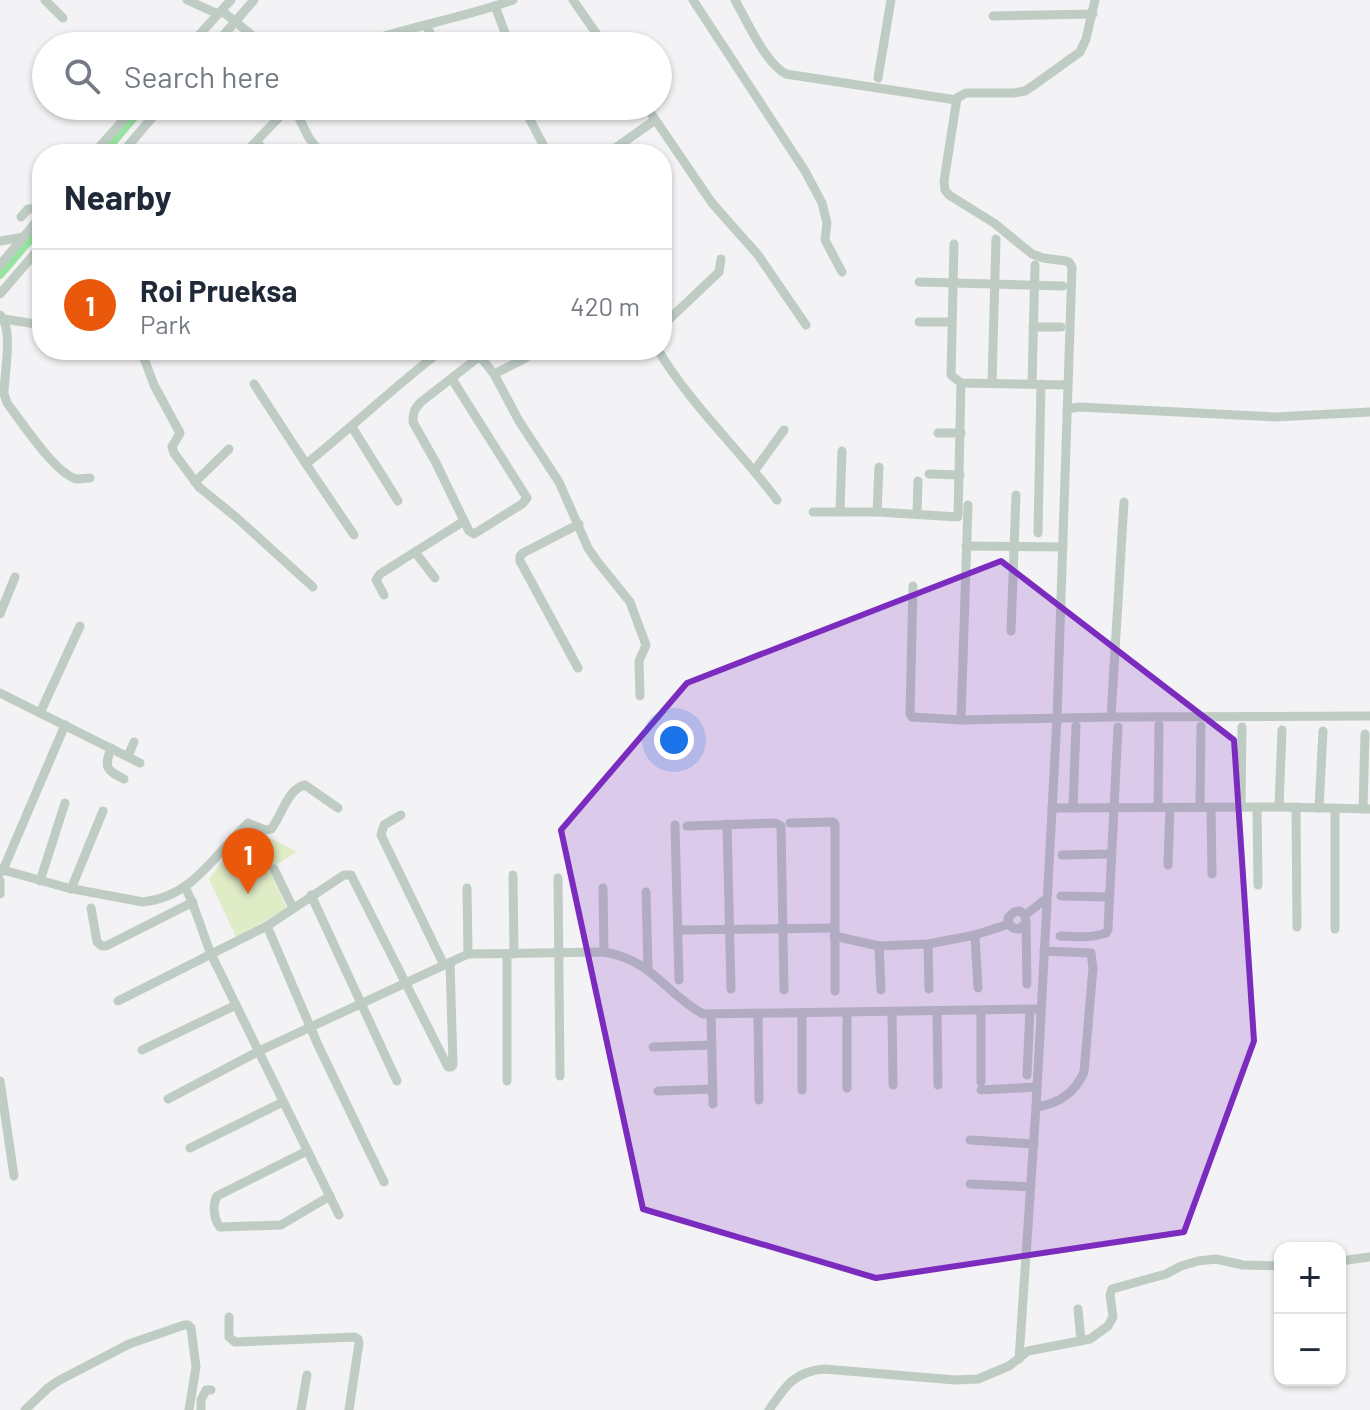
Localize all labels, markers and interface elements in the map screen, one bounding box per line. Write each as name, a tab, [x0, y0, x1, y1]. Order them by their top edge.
search box	[32, 32, 672, 120]
icon: search	[60, 54, 104, 98]
text: Search here	[124, 58, 280, 94]
text: Nearby	[64, 176, 172, 217]
text: Roi Prueksa	[140, 272, 297, 308]
text: 1	[85, 290, 95, 321]
text: 420 m	[570, 290, 640, 321]
text: Park	[140, 308, 191, 339]
your location	[654, 720, 694, 760]
pin: 1	[222, 828, 274, 894]
map controls	[1274, 1242, 1346, 1386]
button: +	[1274, 1242, 1346, 1314]
button: −	[1274, 1314, 1346, 1386]

